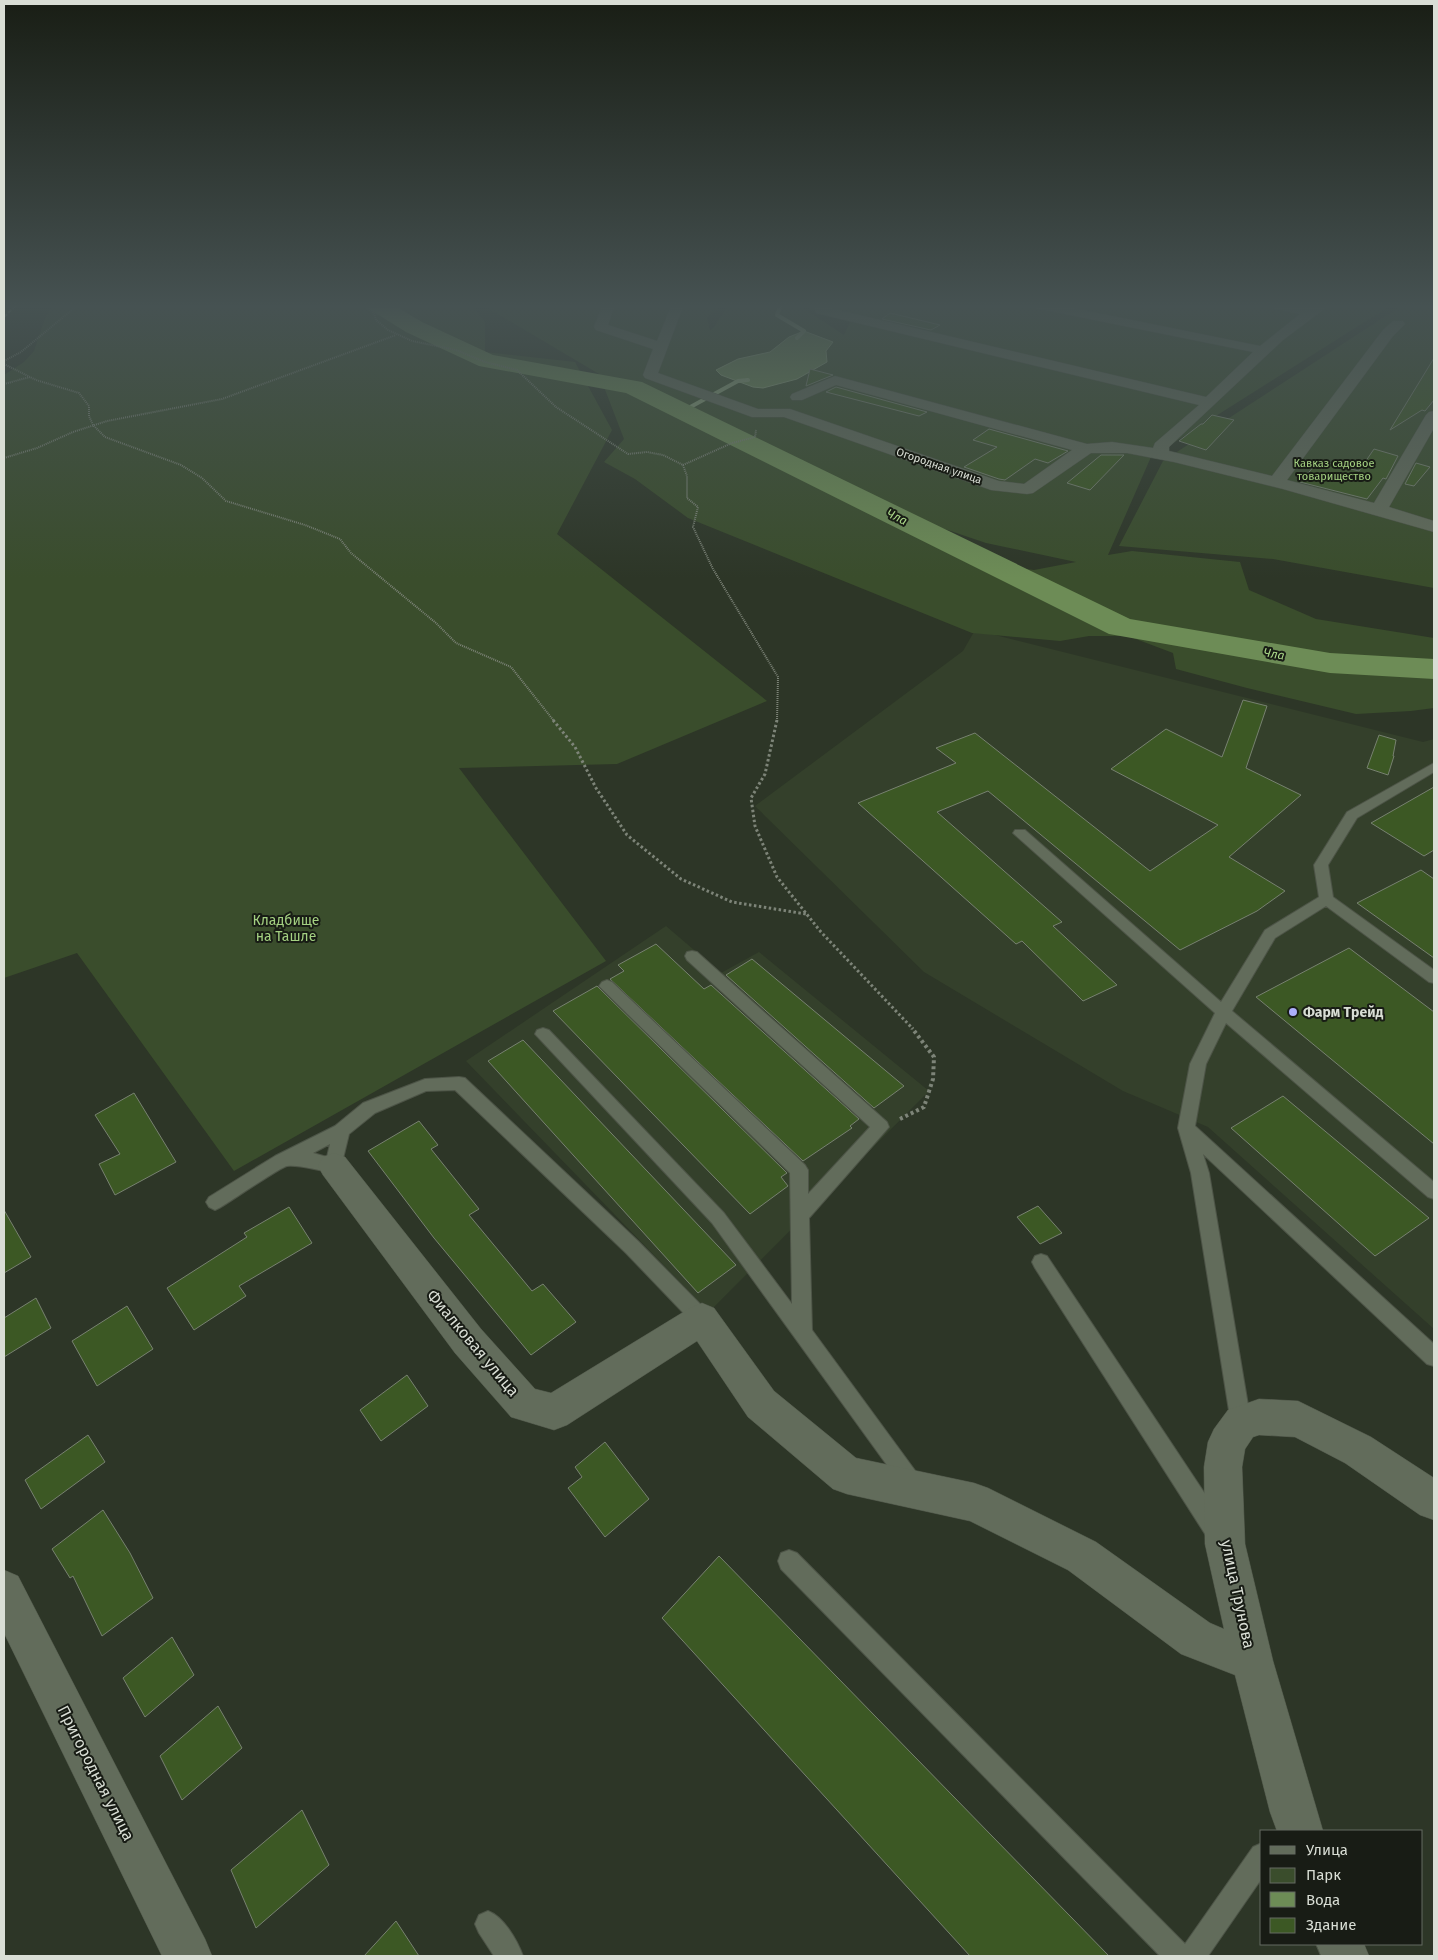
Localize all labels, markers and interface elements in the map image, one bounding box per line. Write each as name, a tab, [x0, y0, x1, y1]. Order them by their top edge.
street label: Огородная улица	[895, 445, 983, 487]
park label: Кавказ садовое товарищество	[1294, 457, 1374, 483]
water label: Чла	[885, 506, 910, 528]
water label: Чла	[1262, 645, 1286, 663]
park label: Кладбище на Ташле	[253, 912, 319, 945]
place label: Фарм Трейд	[1303, 1004, 1383, 1021]
marker: Фарм Трейд	[1287, 1006, 1299, 1018]
street label: Фиалковая улица	[423, 1286, 523, 1400]
street label: улица Трунова	[1217, 1538, 1259, 1650]
street label: Пригородная улица	[54, 1702, 138, 1844]
legend	[1260, 1830, 1423, 1945]
text: Улица	[1306, 1841, 1348, 1859]
text: Парк	[1306, 1866, 1341, 1884]
text: Вода	[1306, 1891, 1340, 1909]
text: Здание	[1306, 1916, 1356, 1934]

